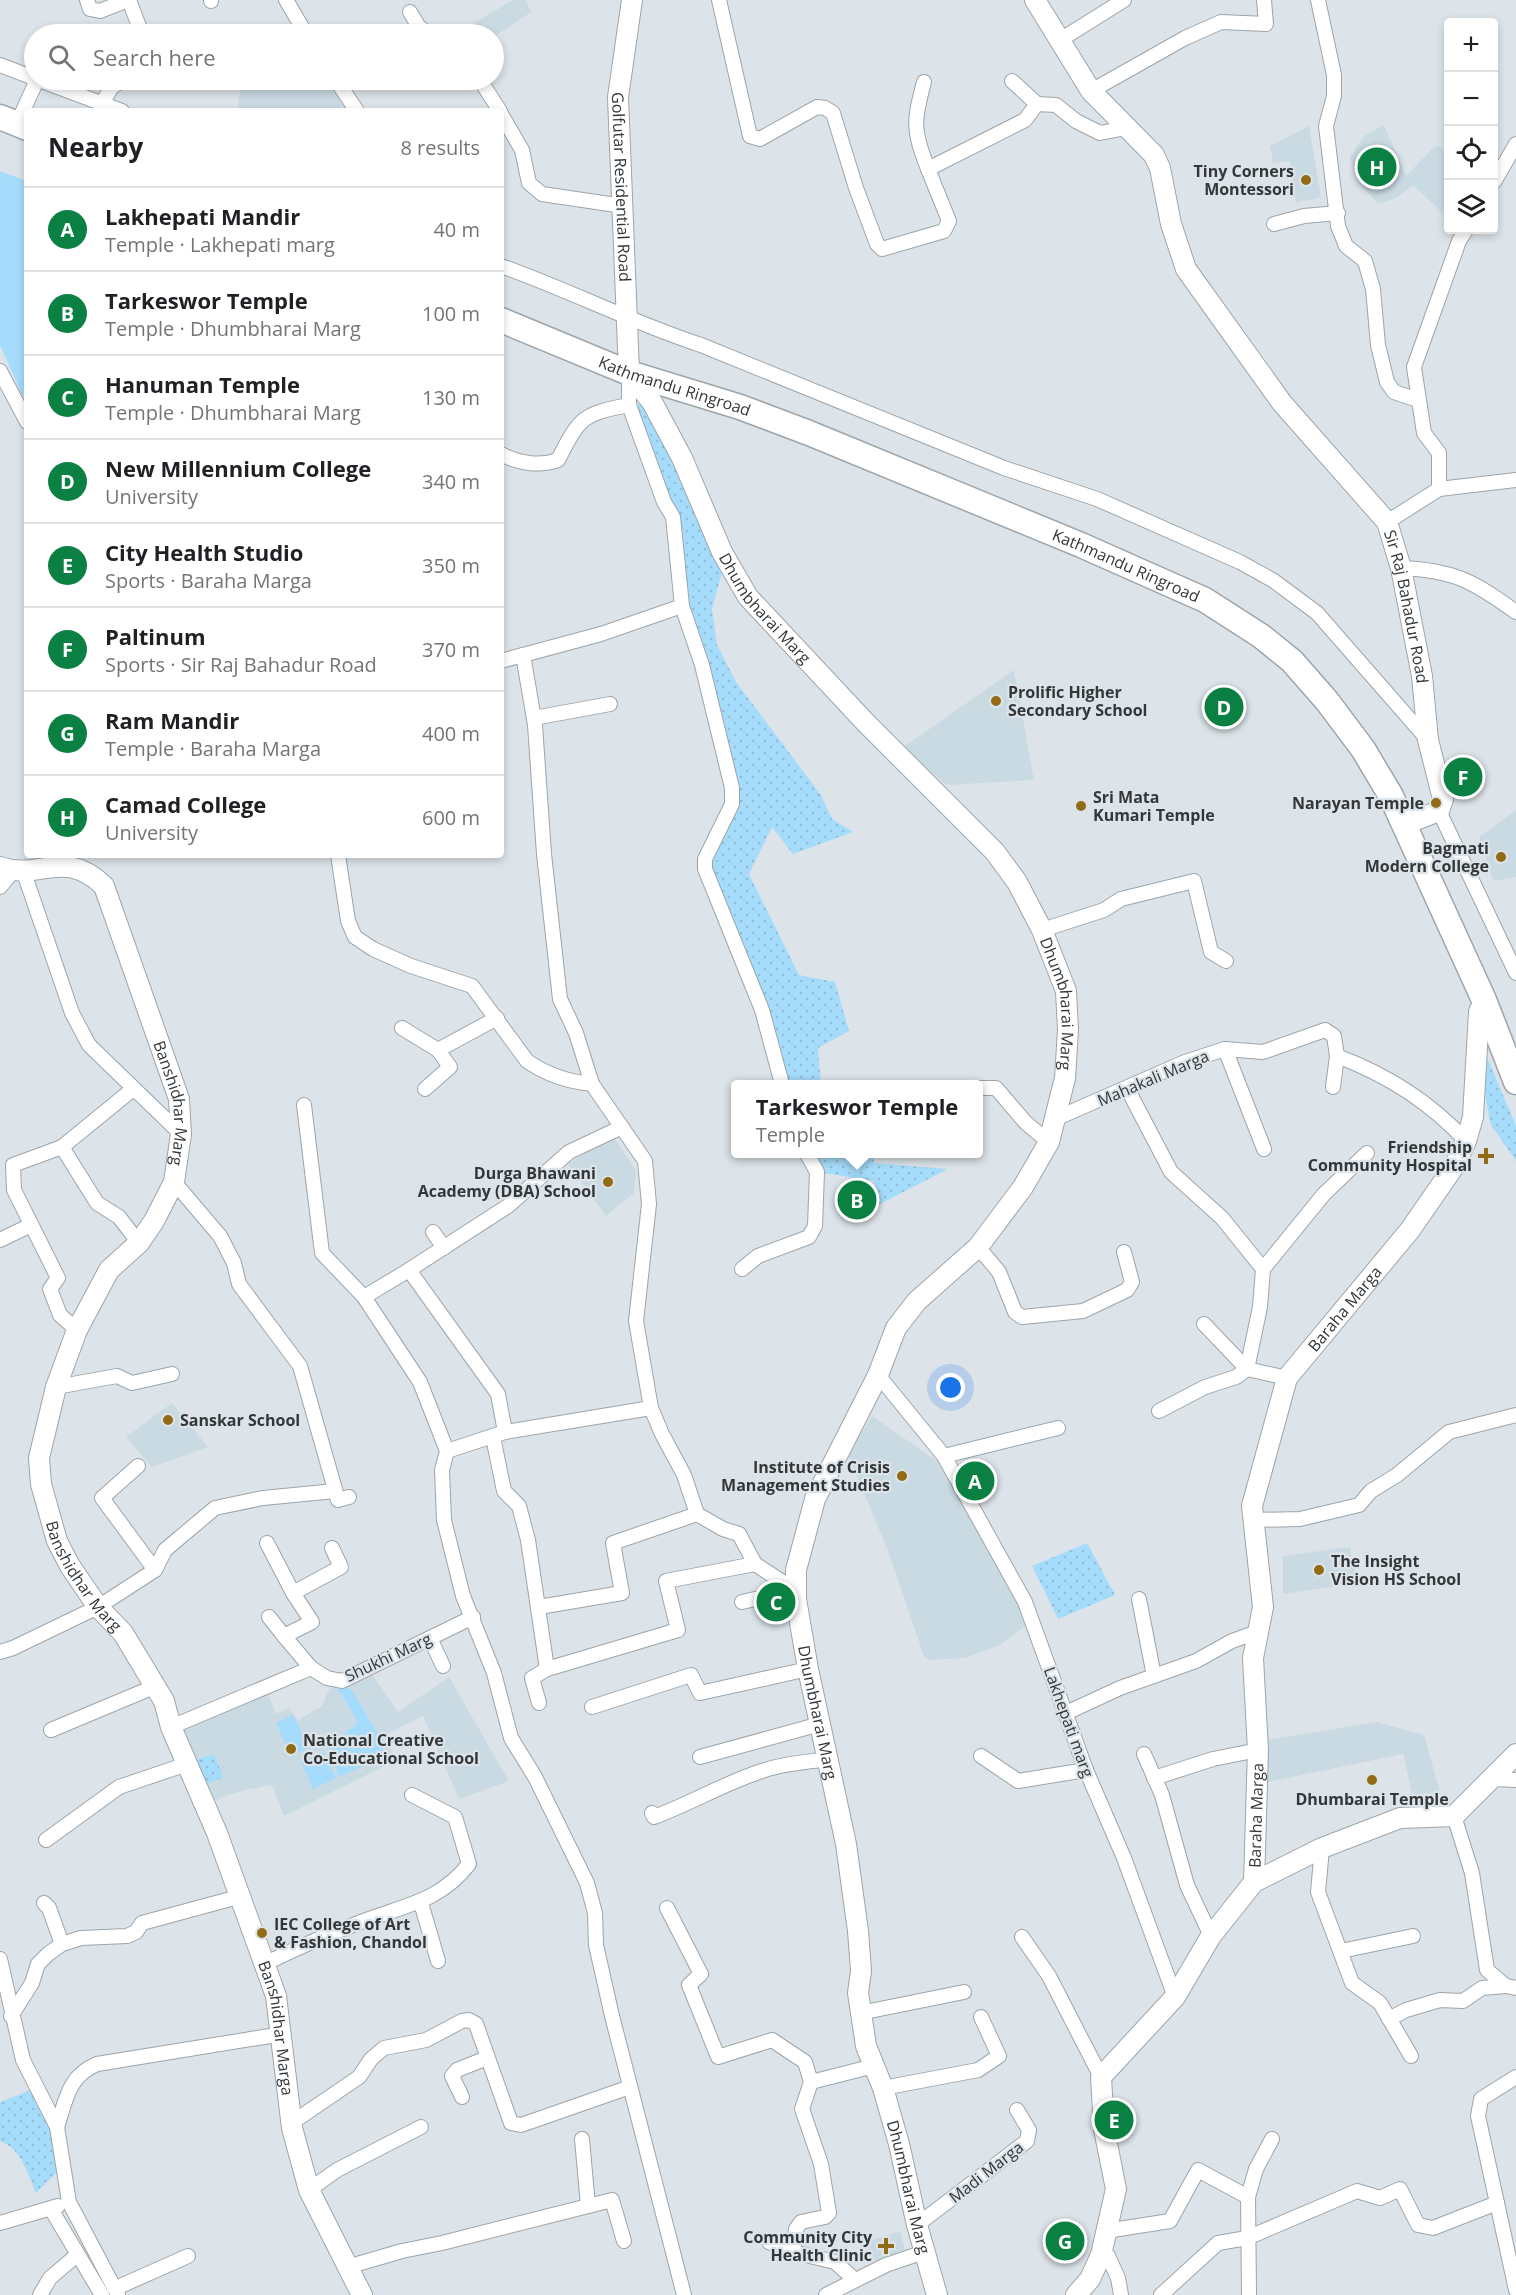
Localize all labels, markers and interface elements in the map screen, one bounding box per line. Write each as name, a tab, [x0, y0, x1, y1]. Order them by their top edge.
map controls	[1444, 18, 1498, 234]
button: +	[1444, 18, 1498, 72]
search box	[24, 24, 504, 90]
icon: search	[45, 41, 78, 74]
text: Search here	[93, 42, 216, 72]
button: −	[1444, 72, 1498, 126]
street label: Golfutar Residential Road	[607, 92, 636, 282]
button: locate	[1444, 126, 1498, 180]
text: Nearby	[48, 129, 143, 165]
text: 8 results	[400, 134, 480, 161]
pin: H	[1358, 144, 1396, 190]
place label: Tiny Corners Montessori	[1194, 160, 1294, 200]
marker: Tiny Corners Montessori	[1299, 173, 1313, 187]
button: layers	[1444, 180, 1498, 234]
text: Lakhepati Mandir	[105, 201, 300, 231]
text: A	[61, 216, 74, 243]
text: 40 m	[433, 216, 480, 243]
text: Temple · Lakhepati marg	[105, 231, 335, 258]
text: Tarkeswor Temple	[105, 285, 308, 315]
text: B	[61, 300, 74, 327]
text: 100 m	[422, 300, 480, 327]
text: Temple · Dhumbharai Marg	[105, 315, 361, 342]
street label: Kathmandu Ringroad	[595, 351, 754, 421]
text: Hanuman Temple	[105, 369, 300, 399]
text: C	[61, 384, 74, 411]
text: 130 m	[422, 384, 480, 411]
text: Temple · Dhumbharai Marg	[105, 399, 361, 426]
text: New Millennium College	[105, 453, 371, 483]
text: D	[60, 468, 75, 495]
text: 340 m	[422, 468, 480, 495]
text: University	[105, 483, 198, 510]
street label: Kathmandu Ringroad	[1049, 523, 1203, 607]
street label: Sir Raj Bahadur Road	[1379, 527, 1434, 684]
text: City Health Studio	[105, 537, 303, 567]
street label: Dhumbharai Marg	[714, 549, 816, 669]
text: E	[62, 552, 73, 579]
text: 350 m	[422, 552, 480, 579]
text: Sports · Baraha Marga	[105, 567, 312, 594]
text: Paltinum	[105, 621, 206, 651]
text: F	[62, 636, 73, 663]
text: 370 m	[422, 636, 480, 663]
text: Sports · Sir Raj Bahadur Road	[105, 651, 377, 678]
place label: Prolific Higher Secondary School	[1008, 681, 1147, 721]
pin: D	[1204, 684, 1244, 730]
marker: Prolific Higher Secondary School	[989, 694, 1003, 708]
text: Ram Mandir	[105, 705, 239, 735]
text: G	[60, 720, 75, 747]
text: 400 m	[422, 720, 480, 747]
text: Temple · Baraha Marga	[105, 735, 321, 762]
pin: F	[1444, 754, 1482, 800]
place label: Sri Mata Kumari Temple	[1093, 786, 1215, 826]
text: Camad College	[105, 789, 266, 819]
place label: Narayan Temple	[1292, 792, 1424, 814]
marker: Narayan Temple	[1429, 796, 1443, 810]
marker: Sri Mata Kumari Temple	[1074, 799, 1088, 813]
text: H	[60, 804, 75, 831]
text: 600 m	[422, 804, 480, 831]
text: University	[105, 819, 198, 846]
place label: Bagmati Modern College	[1365, 837, 1489, 877]
marker: Bagmati Modern College	[1494, 850, 1508, 864]
street label: Dhumbharai Marg	[1035, 934, 1079, 1071]
street label: Banshidhar Marg	[148, 1038, 193, 1168]
street label: Mahakali Marga	[1094, 1045, 1212, 1111]
popup	[731, 1080, 983, 1158]
text: Tarkeswor Temple	[756, 1091, 958, 1121]
text: Temple	[756, 1121, 825, 1148]
place label: Friendship Community Hospital	[1308, 1136, 1472, 1176]
marker: Friendship Community Hospital	[1477, 1147, 1495, 1165]
place label: Durga Bhawani Academy (DBA) School	[418, 1162, 596, 1202]
marker: Durga Bhawani Academy (DBA) School	[601, 1175, 615, 1189]
pin: B	[838, 1178, 876, 1222]
street label: Baraha Marga	[1303, 1261, 1387, 1356]
your location	[936, 1373, 965, 1402]
place label: Sanskar School	[180, 1409, 300, 1431]
marker: Sanskar School	[161, 1413, 175, 1427]
place label: Institute of Crisis Management Studies	[721, 1456, 890, 1496]
pin: A	[956, 1458, 994, 1504]
marker: Institute of Crisis Management Studies	[895, 1469, 909, 1483]
street label: Banshidhar Marg	[41, 1518, 127, 1636]
place label: The Insight Vision HS School	[1331, 1550, 1461, 1590]
marker: The Insight Vision HS School	[1312, 1563, 1326, 1577]
pin: C	[756, 1580, 796, 1624]
street label: Shukhi Marg	[341, 1627, 435, 1687]
street label: Dhumbharai Marg	[793, 1644, 843, 1782]
street label: Lakhepati marg	[1039, 1664, 1099, 1781]
place label: National Creative Co-Educational School	[303, 1729, 479, 1769]
marker: National Creative Co-Educational School	[284, 1742, 298, 1756]
street label: Baraha Marga	[1243, 1763, 1269, 1868]
marker: Dhumbarai Temple	[1365, 1773, 1379, 1787]
place label: Dhumbarai Temple	[1295, 1788, 1449, 1810]
place label: IEC College of Art & Fashion, Chandol	[274, 1913, 427, 1953]
marker: IEC College of Art & Fashion, Chandol	[255, 1926, 269, 1940]
street label: Banshidhar Marga	[253, 1957, 299, 2097]
pin: E	[1094, 2098, 1134, 2142]
street label: Dhumbharai Marg	[882, 2118, 936, 2257]
street label: Madi Marga	[944, 2136, 1028, 2208]
pin: G	[1046, 2218, 1084, 2264]
place label: Community City Health Clinic	[743, 2226, 873, 2266]
marker: Community City Health Clinic	[877, 2237, 895, 2255]

